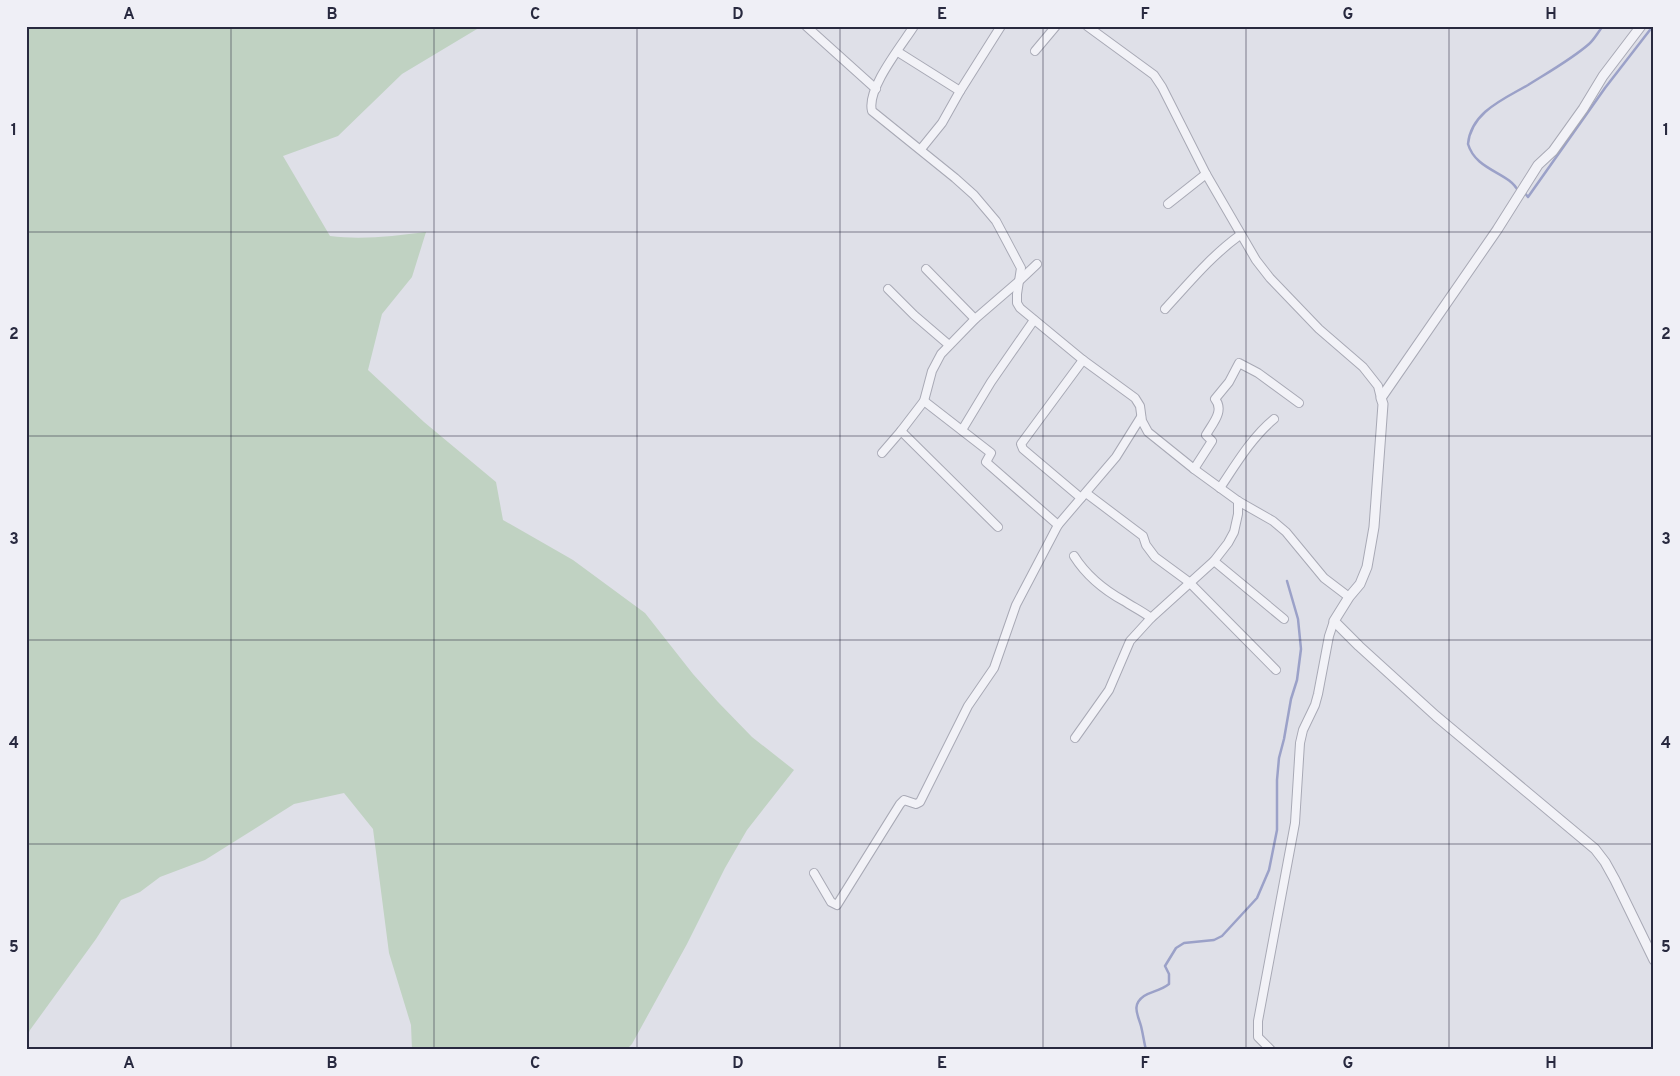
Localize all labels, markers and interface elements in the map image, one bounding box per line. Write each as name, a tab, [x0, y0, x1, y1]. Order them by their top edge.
text: A	[123, 5, 135, 25]
text: B	[326, 5, 338, 25]
text: C	[530, 5, 540, 25]
text: D	[732, 5, 744, 25]
text: E	[937, 5, 947, 25]
text: F	[1140, 5, 1150, 25]
text: G	[1343, 5, 1353, 25]
text: H	[1545, 5, 1557, 25]
text: 1	[11, 121, 17, 141]
text: 1	[1663, 121, 1669, 141]
text: 2	[9, 325, 19, 345]
text: 2	[1661, 325, 1671, 345]
text: 3	[9, 530, 19, 550]
text: 3	[1661, 530, 1671, 550]
text: 4	[9, 734, 19, 754]
text: 4	[1661, 734, 1671, 754]
text: 5	[9, 938, 19, 958]
text: 5	[1661, 938, 1671, 958]
text: A	[123, 1054, 135, 1074]
text: B	[326, 1054, 338, 1074]
text: C	[530, 1054, 540, 1074]
text: D	[732, 1054, 744, 1074]
text: E	[937, 1054, 947, 1074]
text: F	[1140, 1054, 1150, 1074]
text: G	[1343, 1054, 1353, 1074]
text: H	[1545, 1054, 1557, 1074]

